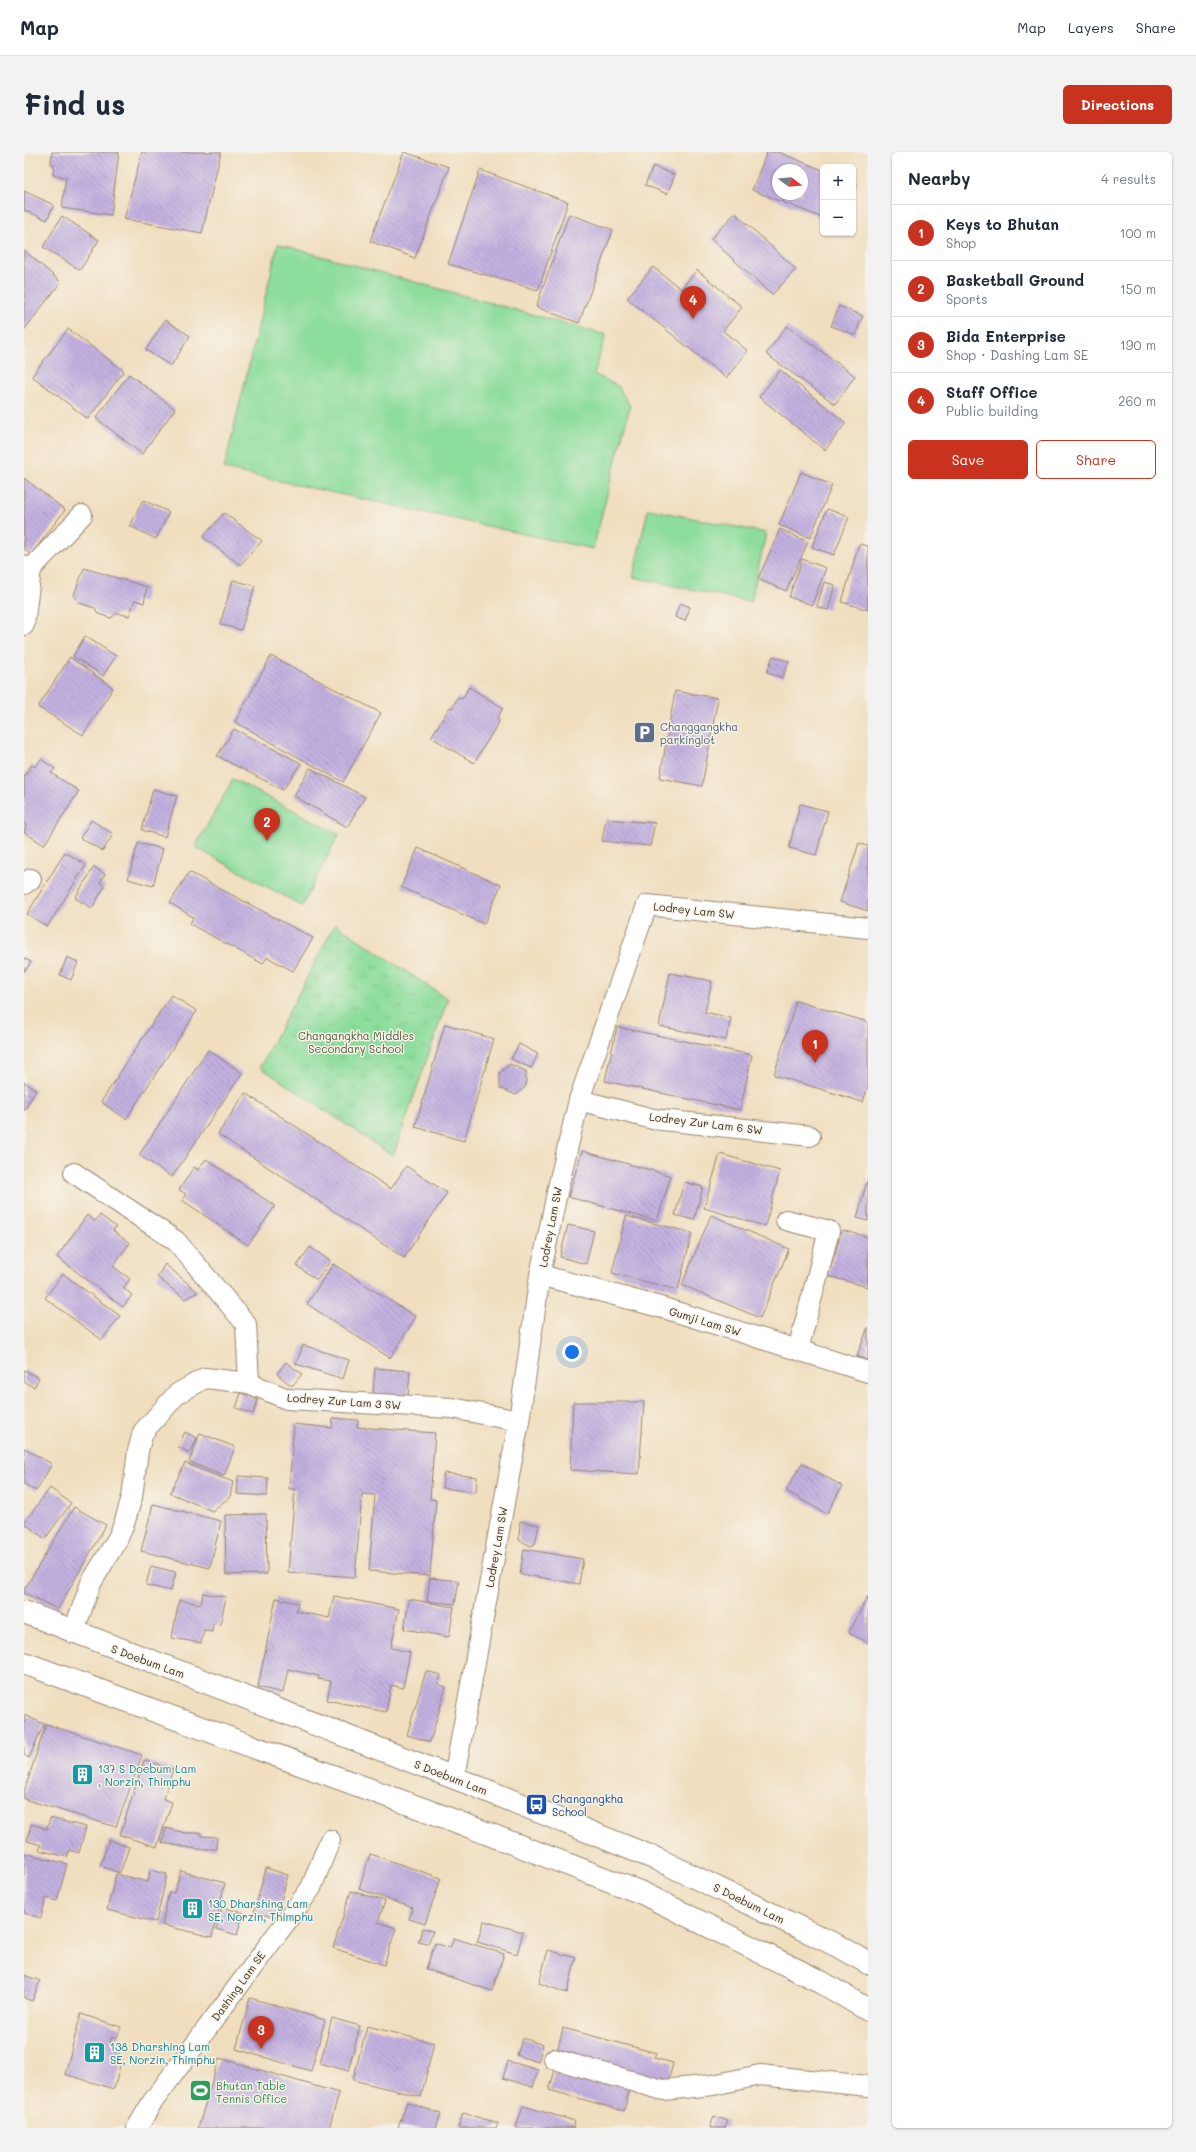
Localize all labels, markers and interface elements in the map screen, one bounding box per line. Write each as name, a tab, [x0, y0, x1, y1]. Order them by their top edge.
text: Map	[20, 15, 59, 40]
text: Map	[1017, 18, 1046, 37]
text: Layers	[1068, 18, 1114, 37]
text: Share	[1136, 18, 1176, 37]
button: Directions	[1063, 85, 1172, 124]
text: Find us	[24, 86, 125, 122]
north arrow	[772, 164, 808, 200]
map controls	[820, 164, 856, 236]
button: +	[820, 164, 856, 200]
text: Nearby	[908, 167, 970, 189]
text: 4 results	[1101, 170, 1156, 187]
button: −	[820, 200, 856, 236]
text: Keys to Bhutan	[946, 214, 1059, 234]
text: 1	[918, 224, 924, 241]
text: 100 m	[1120, 224, 1156, 241]
text: Shop	[946, 234, 976, 251]
text: Basketball Ground	[946, 270, 1084, 290]
text: 2	[917, 280, 925, 297]
text: 150 m	[1120, 280, 1156, 297]
pin: 4	[680, 286, 706, 319]
text: Sports	[946, 290, 988, 307]
text: Bida Enterprise	[946, 326, 1066, 346]
text: 3	[917, 336, 925, 353]
text: 190 m	[1120, 336, 1156, 353]
text: Shop · Dashing Lam SE	[946, 346, 1088, 363]
text: Staff Office	[946, 382, 1038, 402]
text: 4	[917, 392, 925, 409]
text: 260 m	[1118, 392, 1156, 409]
text: Public building	[946, 402, 1038, 419]
button: Save	[908, 440, 1028, 479]
button: Share	[1036, 440, 1156, 479]
parking icon: Changgangkha parkinglot	[632, 719, 658, 745]
place label: Changgangkha parkinglot	[660, 719, 738, 747]
pin: 2	[254, 808, 280, 841]
street label: Lodrey Lam SW	[653, 898, 735, 922]
park label: Changangkha Middles Secondary School	[298, 1028, 414, 1056]
pin: 1	[802, 1030, 828, 1063]
street label: Lodrey Zur Lam 6 SW	[648, 1109, 764, 1137]
street label: Lodrey Lam SW	[535, 1185, 565, 1269]
street label: Gumji Lam SW	[667, 1303, 743, 1339]
your location	[562, 1342, 582, 1362]
street label: Lodrey Zur Lam 3 SW	[287, 1390, 401, 1412]
street label: Lodrey Lam SW	[482, 1505, 510, 1589]
street label: S Doebum Lam	[109, 1641, 187, 1681]
street label: S Doebum Lam	[412, 1756, 490, 1798]
building icon: 137 S Doebum Lam , Norzin, Thimphu	[69, 1761, 95, 1787]
place label: 137 S Doebum Lam , Norzin, Thimphu	[98, 1761, 196, 1789]
bus stop icon: Changangkha School	[523, 1791, 549, 1817]
place label: Changangkha School	[552, 1791, 624, 1819]
street label: S Doebum Lam	[711, 1879, 787, 1927]
building icon: 130 Dharshing Lam SE, Norzin, Thimphu	[179, 1896, 205, 1922]
place label: 130 Dharshing Lam SE, Norzin, Thimphu	[208, 1896, 313, 1924]
street label: Dashing Lam SE	[208, 1948, 268, 2024]
pin: 3	[248, 2016, 274, 2049]
building icon: 138 Dharshing Lam SE, Norzin, Thimphu	[82, 2039, 108, 2065]
place label: 138 Dharshing Lam SE, Norzin, Thimphu	[110, 2039, 215, 2067]
sports icon: Bhutan Table Tennis Office	[187, 2078, 213, 2104]
place label: Bhutan Table Tennis Office	[216, 2078, 287, 2106]

